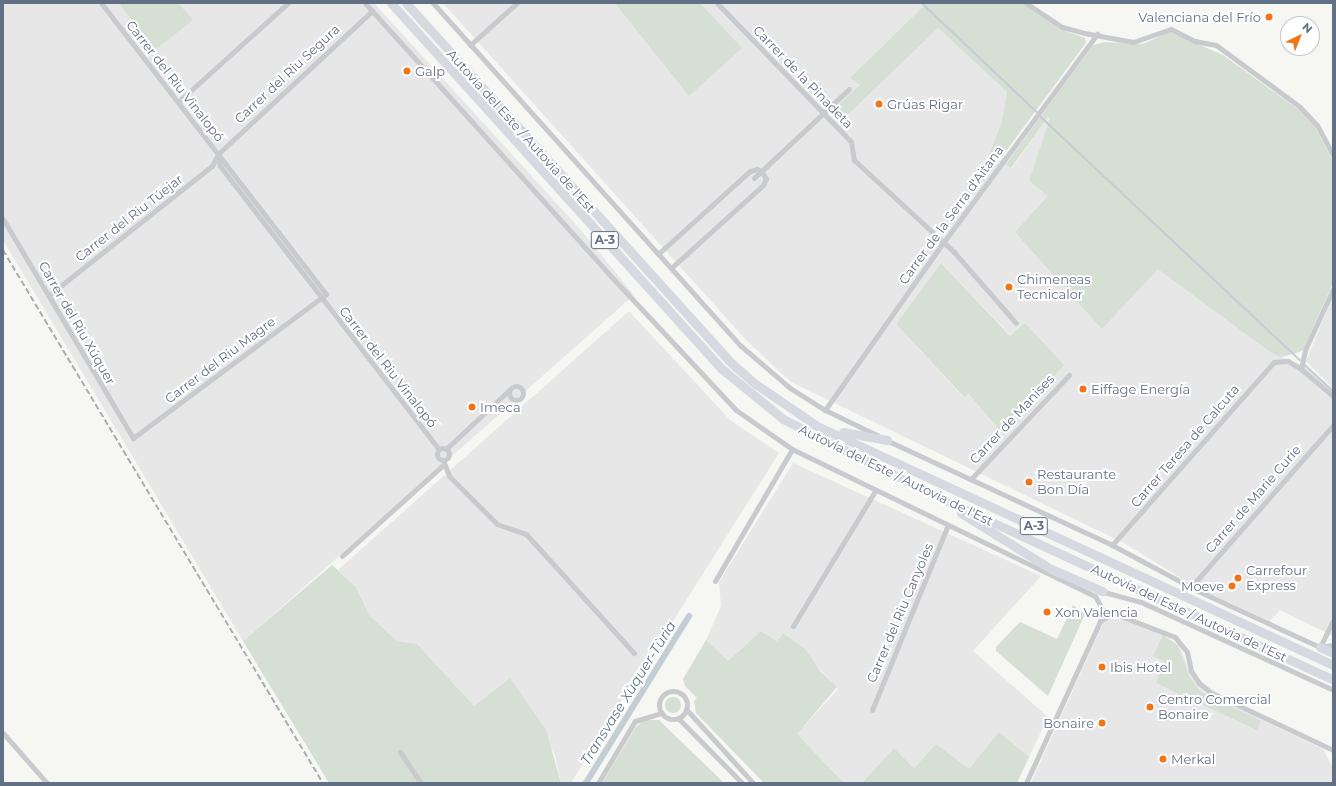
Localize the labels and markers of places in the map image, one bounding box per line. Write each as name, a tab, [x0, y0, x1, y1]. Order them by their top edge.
place label: Valenciana del Frío	[1138, 9, 1261, 25]
marker: Valenciana del Frío	[1264, 12, 1274, 22]
place label: Galp	[415, 63, 445, 79]
marker: Galp	[402, 66, 412, 76]
place label: Grúas Rigar	[887, 96, 963, 112]
marker: Grúas Rigar	[874, 99, 884, 109]
place label: Chimeneas Tecnicalor	[1017, 272, 1091, 303]
marker: Chimeneas Tecnicalor	[1004, 282, 1014, 292]
place label: Eiffage Energía	[1091, 381, 1190, 397]
marker: Eiffage Energía	[1078, 384, 1088, 394]
place label: Imeca	[480, 399, 521, 415]
marker: Imeca	[467, 402, 477, 412]
place label: Restaurante Bon Día	[1037, 467, 1116, 498]
marker: Restaurante Bon Día	[1024, 477, 1034, 487]
place label: Carrefour Express	[1246, 563, 1307, 594]
marker: Carrefour Express	[1233, 573, 1243, 583]
place label: Moeve	[1181, 578, 1224, 594]
marker: Moeve	[1227, 581, 1237, 591]
place label: Xon Valencia	[1055, 604, 1138, 620]
marker: Xon Valencia	[1042, 607, 1052, 617]
place label: Ibis Hotel	[1110, 659, 1171, 675]
marker: Ibis Hotel	[1097, 662, 1107, 672]
place label: Centro Comercial Bonaire	[1158, 692, 1271, 723]
marker: Centro Comercial Bonaire	[1145, 702, 1155, 712]
place label: Bonaire	[1043, 715, 1094, 731]
marker: Bonaire	[1097, 718, 1107, 728]
place label: Merkal	[1171, 751, 1215, 767]
marker: Merkal	[1158, 754, 1168, 764]

